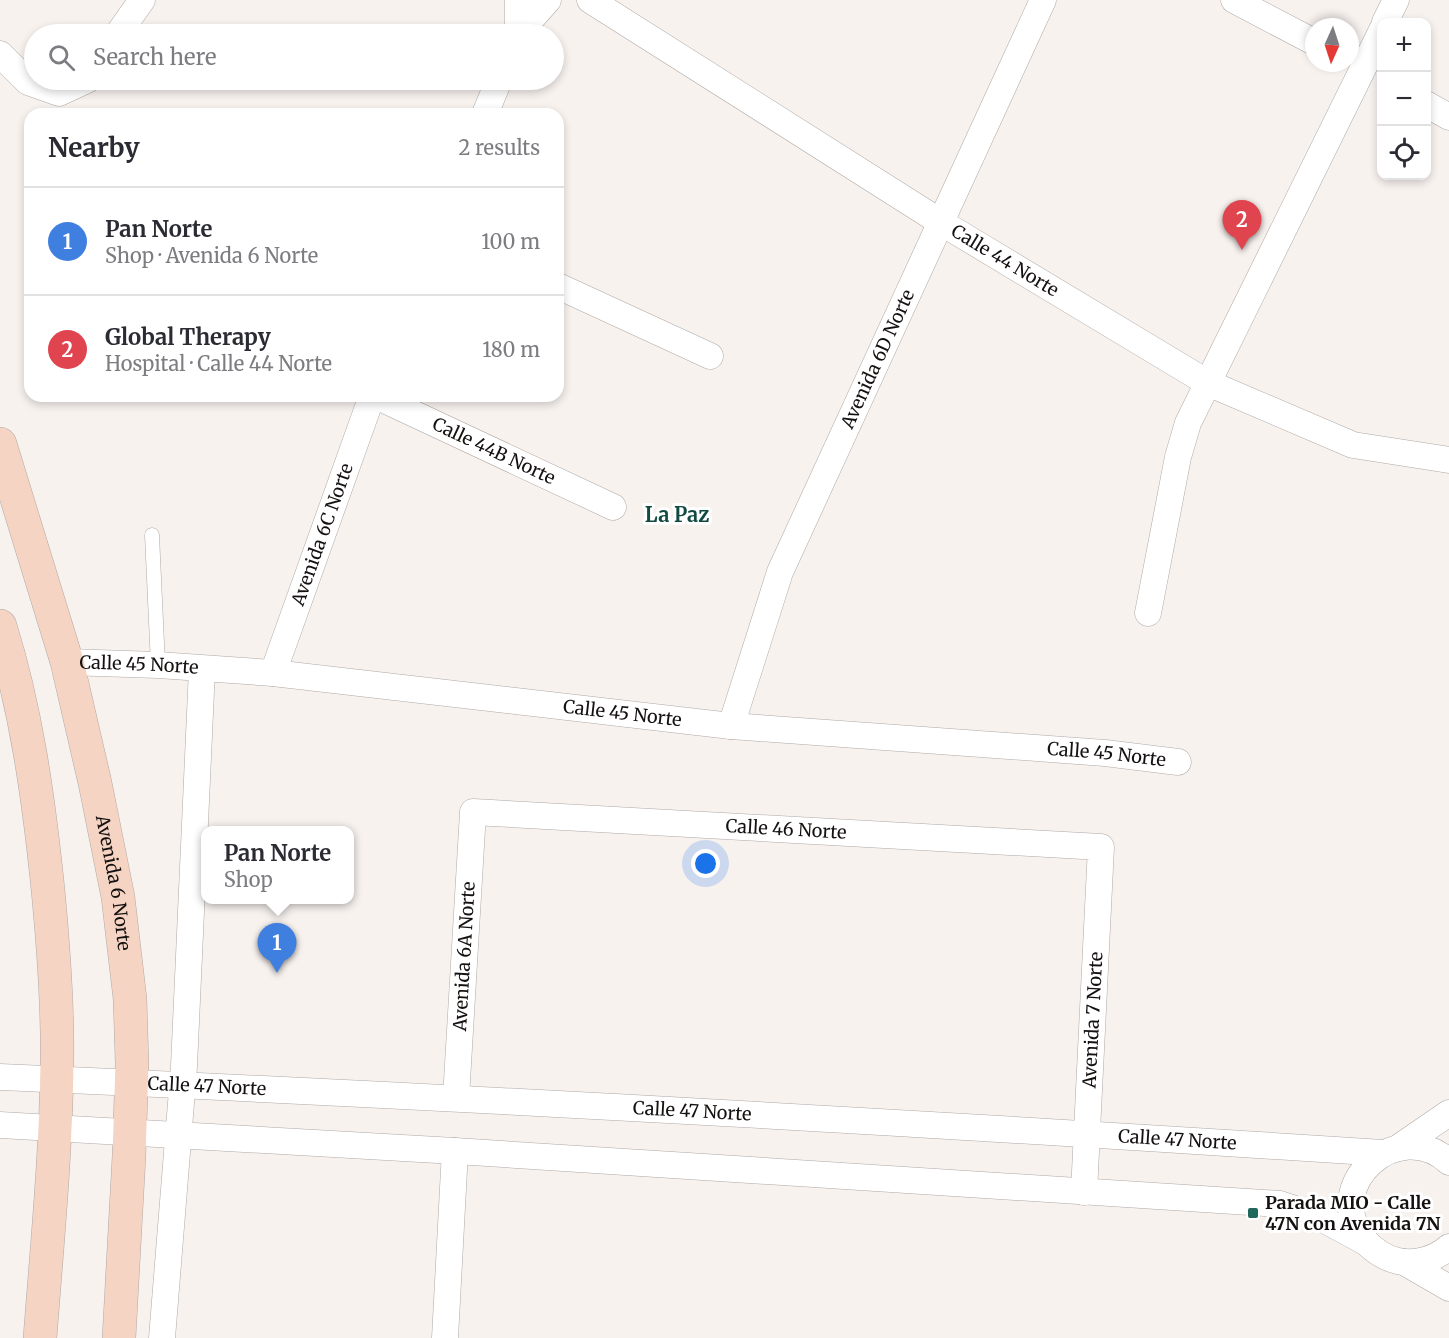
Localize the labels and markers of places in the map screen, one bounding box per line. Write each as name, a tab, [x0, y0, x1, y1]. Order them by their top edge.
pin: 2	[1222, 200, 1262, 250]
pin: 1	[258, 924, 296, 973]
place label: Parada MIO - Calle 47N con Avenida 7N	[1265, 1191, 1441, 1235]
marker: Parada MIO - Calle 47N con Avenida 7N	[1246, 1206, 1260, 1220]

